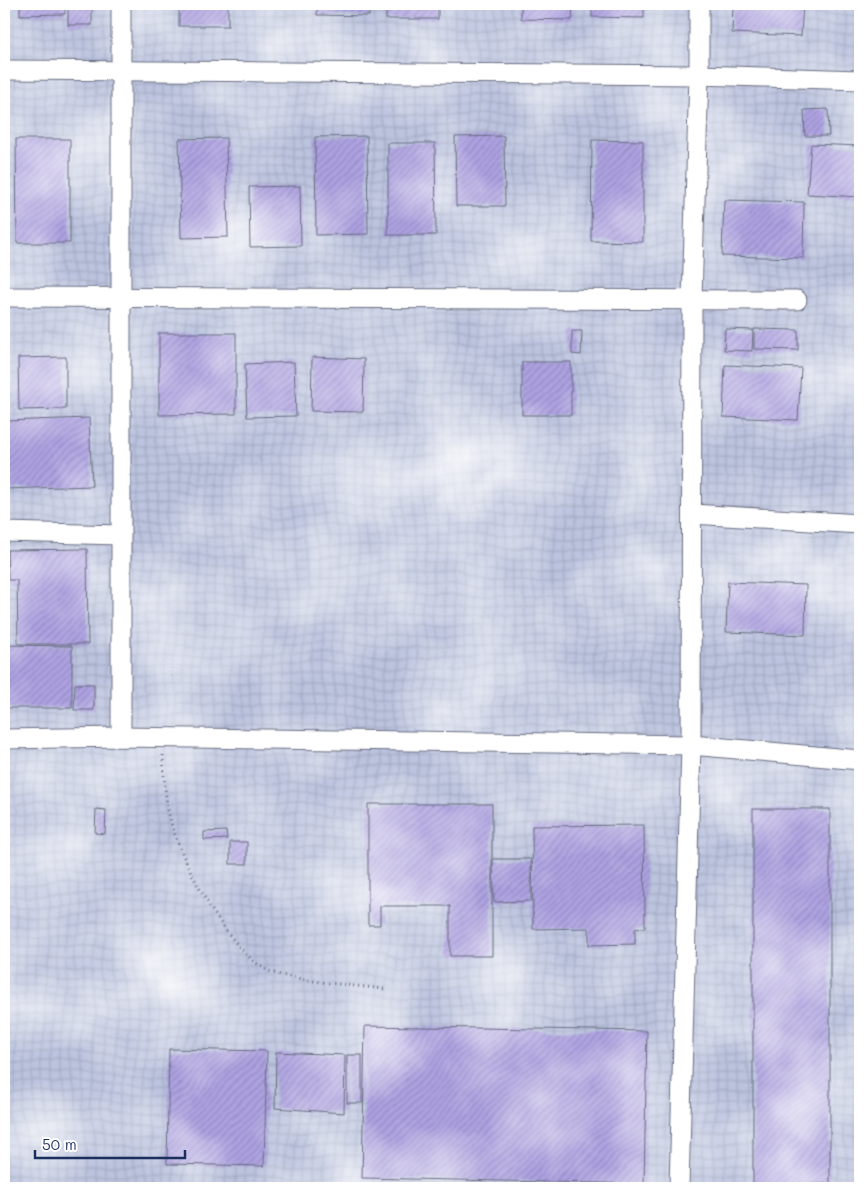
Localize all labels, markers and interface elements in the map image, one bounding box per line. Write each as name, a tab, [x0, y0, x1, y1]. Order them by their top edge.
scale bar	[35, 1127, 185, 1159]
text: 50 m	[42, 1134, 77, 1154]

